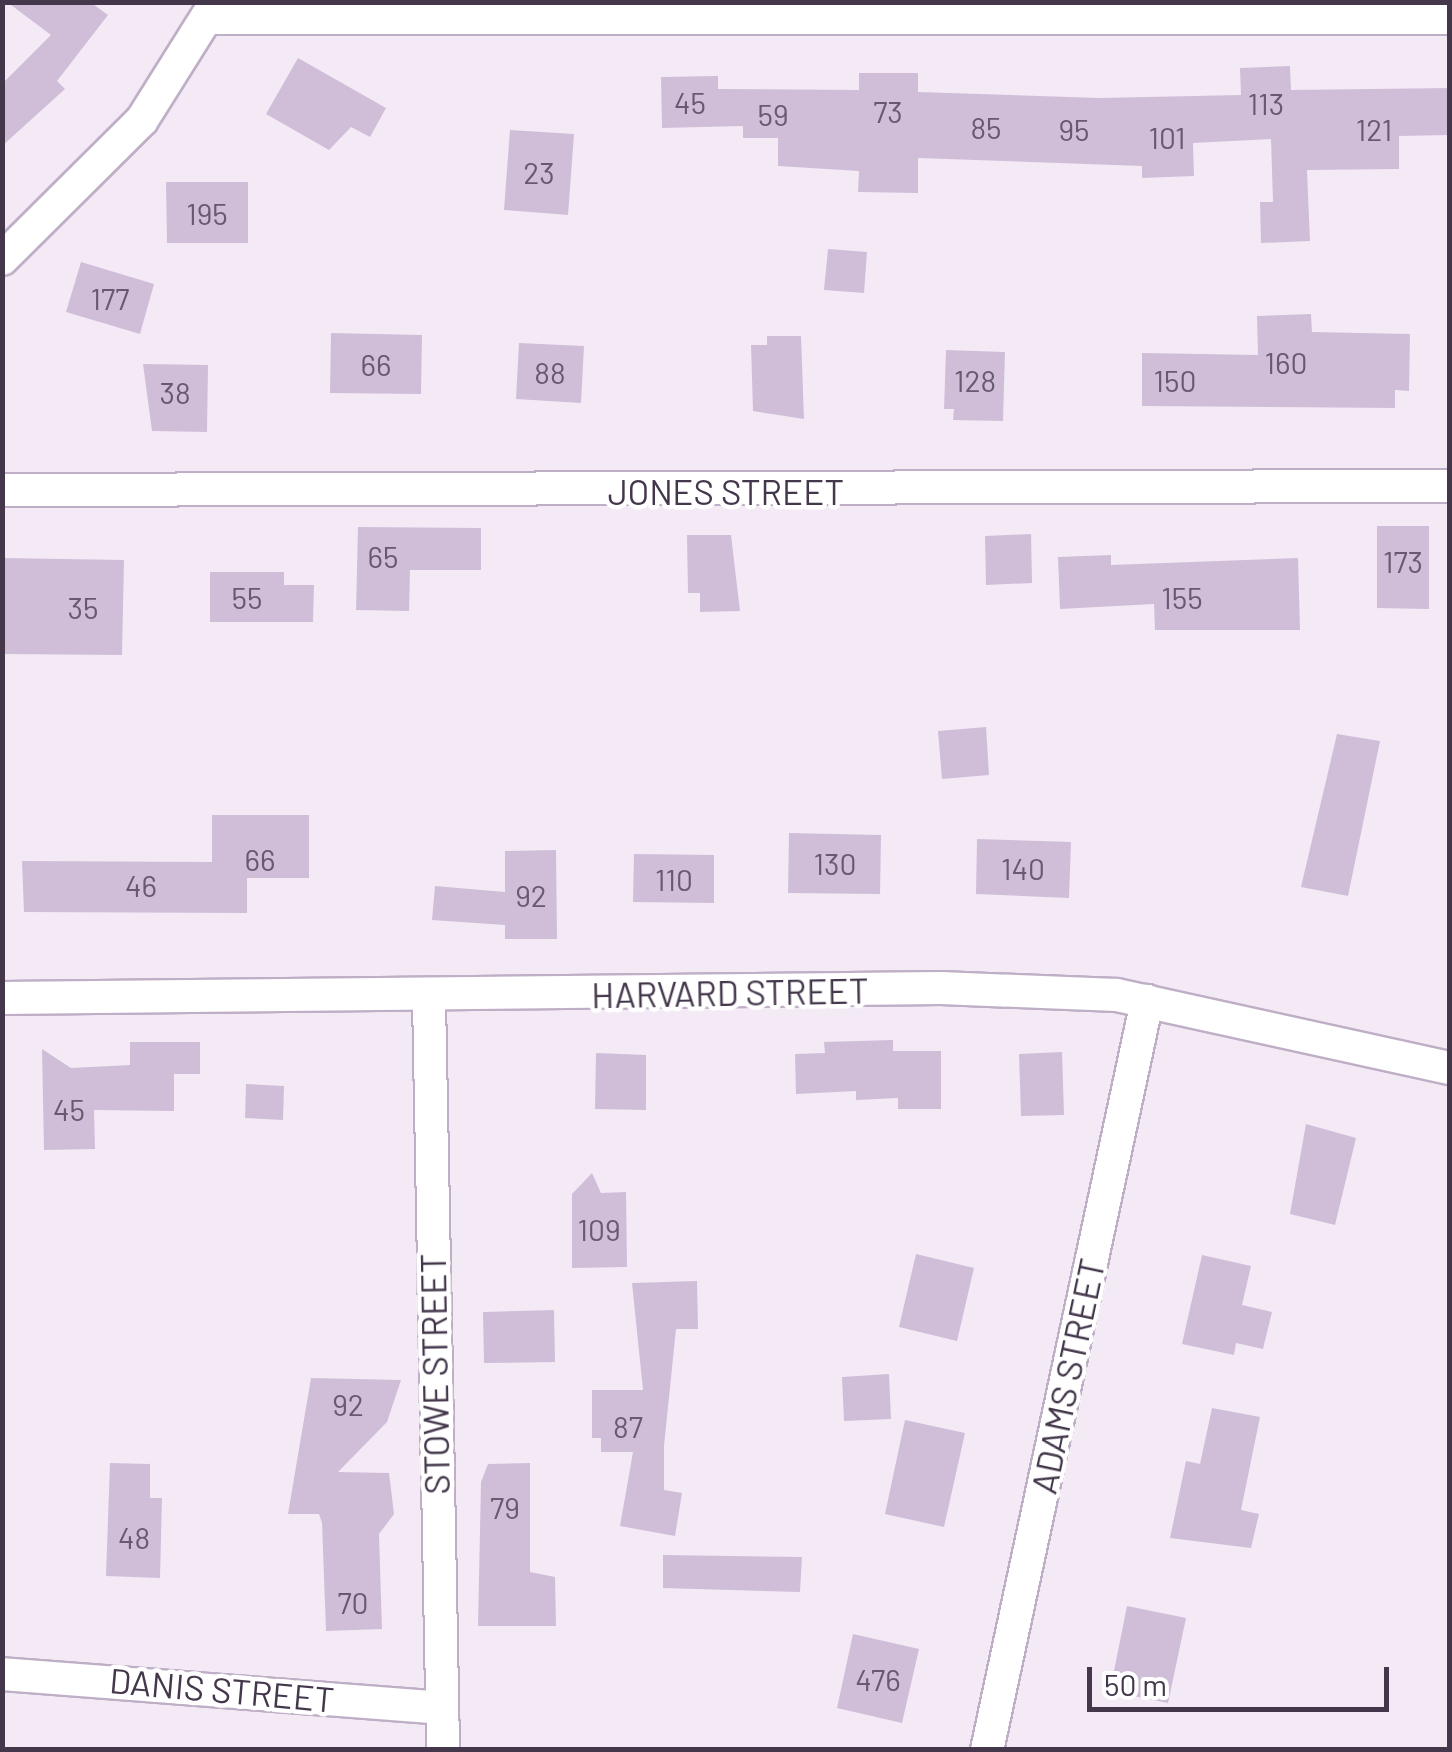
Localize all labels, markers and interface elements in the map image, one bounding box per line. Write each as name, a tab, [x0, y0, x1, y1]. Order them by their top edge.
house number: 45	[674, 84, 706, 120]
house number: 113	[1248, 85, 1284, 121]
house number: 73	[873, 93, 903, 129]
house number: 59	[757, 96, 789, 132]
house number: 85	[970, 109, 1002, 145]
house number: 95	[1058, 111, 1090, 147]
house number: 121	[1356, 111, 1392, 147]
house number: 101	[1148, 119, 1186, 155]
house number: 23	[523, 154, 555, 190]
house number: 195	[186, 195, 228, 231]
house number: 177	[91, 280, 129, 316]
house number: 160	[1265, 344, 1307, 380]
house number: 66	[361, 346, 391, 382]
house number: 88	[534, 354, 566, 390]
house number: 128	[954, 362, 996, 398]
house number: 150	[1154, 362, 1196, 398]
house number: 38	[159, 374, 191, 410]
street label: JONES STREET	[608, 470, 844, 512]
house number: 65	[368, 538, 398, 574]
house number: 173	[1383, 543, 1423, 579]
house number: 55	[232, 579, 262, 615]
house number: 155	[1161, 579, 1203, 615]
house number: 35	[68, 589, 98, 625]
house number: 66	[245, 841, 275, 877]
house number: 130	[814, 845, 856, 881]
house number: 140	[1001, 850, 1045, 886]
house number: 110	[655, 861, 693, 897]
house number: 46	[125, 867, 157, 903]
house number: 92	[515, 877, 547, 913]
street label: HARVARD STREET	[591, 969, 869, 1015]
house number: 45	[53, 1091, 85, 1127]
house number: 109	[577, 1211, 621, 1247]
street label: STOWE STREET	[411, 1253, 457, 1495]
street label: ADAMS STREET	[1022, 1255, 1112, 1497]
house number: 92	[332, 1386, 364, 1422]
house number: 87	[613, 1408, 643, 1444]
house number: 79	[490, 1489, 520, 1525]
house number: 48	[118, 1519, 150, 1555]
house number: 70	[337, 1584, 369, 1620]
scale bar	[1092, 1647, 1394, 1709]
street label: DANIS STREET	[108, 1658, 336, 1720]
house number: 476	[855, 1661, 901, 1697]
text: 50 m	[1104, 1666, 1167, 1702]

